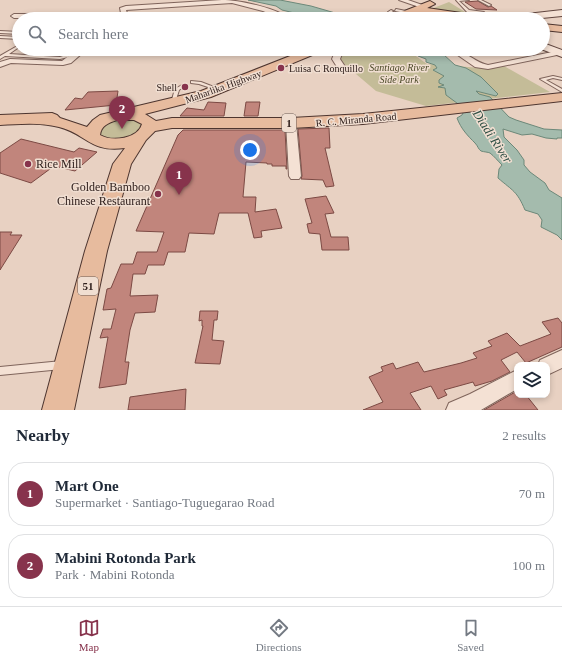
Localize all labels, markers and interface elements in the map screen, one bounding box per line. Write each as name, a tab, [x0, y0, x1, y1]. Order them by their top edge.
search box	[12, 12, 550, 56]
icon: search	[26, 23, 48, 45]
text: Search here	[58, 26, 128, 42]
park label: Santiago River Side Park	[369, 62, 429, 85]
marker: Luisa C Ronquillo	[276, 63, 286, 73]
place label: Luisa C Ronquillo	[289, 63, 363, 74]
street label: Maharlika Highway	[184, 68, 263, 105]
place label: Shell	[156, 82, 177, 93]
marker: Shell	[180, 82, 190, 92]
pin: 2	[109, 96, 135, 129]
water label: Diadi River	[469, 106, 516, 167]
street label: R. C. Miranda Road	[315, 110, 397, 128]
road number: 1	[282, 114, 296, 132]
your location	[240, 140, 260, 160]
place label: Rice Mill	[36, 157, 82, 171]
marker: Rice Mill	[23, 159, 33, 169]
pin: 1	[166, 162, 192, 195]
place label: Golden Bamboo Chinese Restaurant	[57, 180, 151, 208]
marker: Golden Bamboo Chinese Restaurant	[153, 189, 163, 199]
road number: 51	[78, 277, 98, 295]
map controls	[514, 362, 550, 398]
button: layers	[514, 362, 550, 398]
text: Nearby	[16, 426, 70, 445]
text: 2 results	[502, 428, 546, 443]
text: Mart One	[55, 478, 119, 494]
text: 1	[27, 486, 33, 501]
text: 70 m	[519, 486, 545, 501]
text: Supermarket · Santiago-Tuguegarao Road	[55, 495, 274, 510]
text: Mabini Rotonda Park	[55, 550, 196, 566]
text: 2	[27, 558, 33, 573]
text: 100 m	[512, 558, 545, 573]
text: Park · Mabini Rotonda	[55, 567, 175, 582]
tab: Map	[78, 617, 100, 653]
tab: Directions	[256, 617, 301, 653]
tab: Saved	[457, 617, 484, 653]

